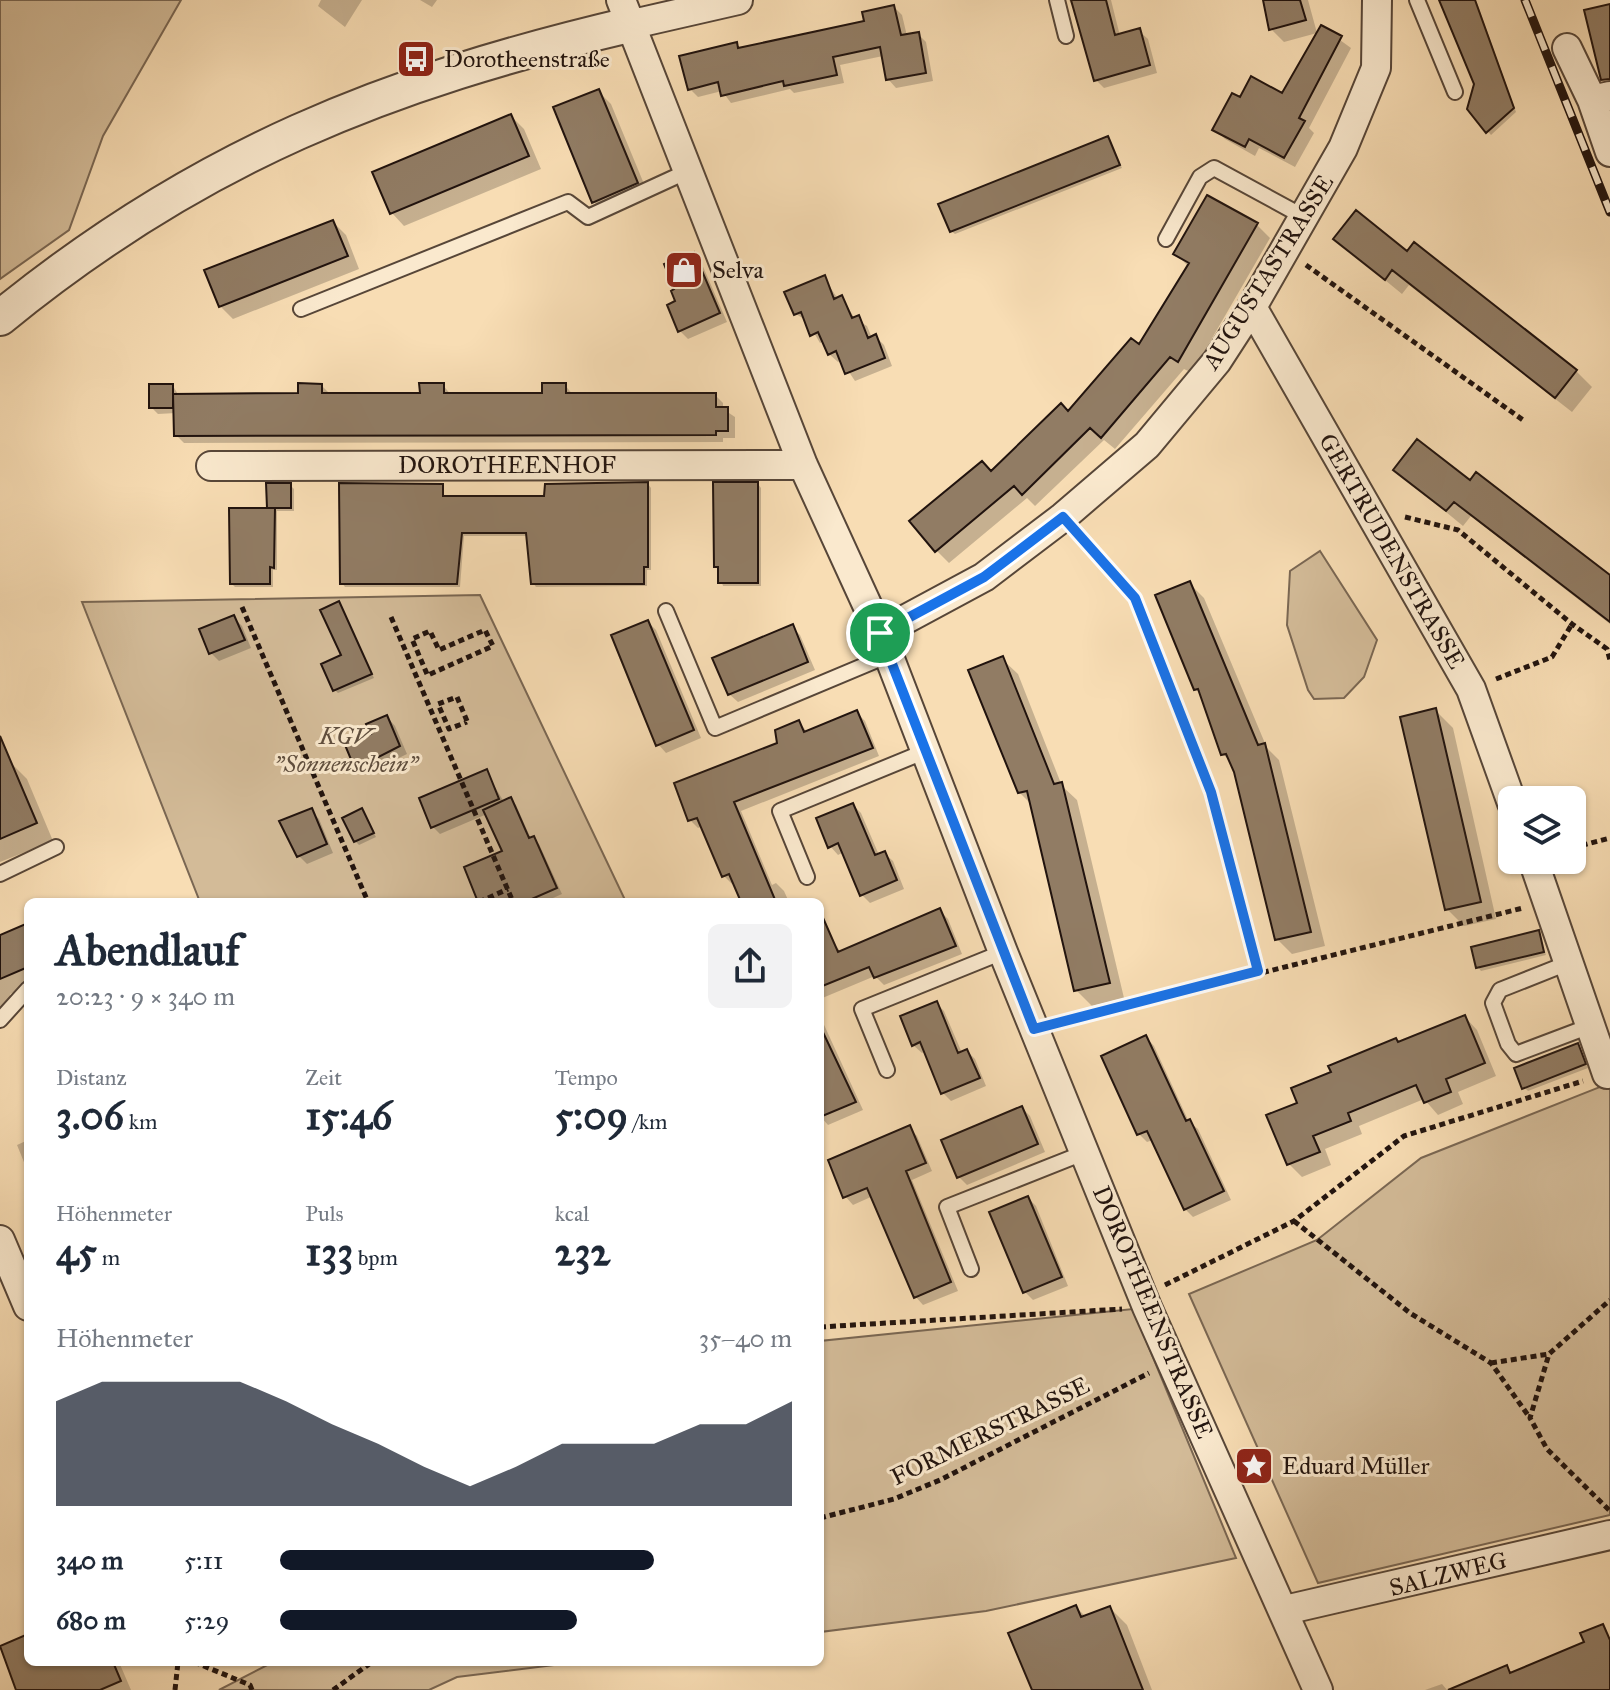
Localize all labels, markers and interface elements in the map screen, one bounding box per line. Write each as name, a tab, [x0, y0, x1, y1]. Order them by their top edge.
bus stop icon: Dorotheenstraße	[395, 38, 437, 80]
place label: Dorotheenstraße	[444, 44, 610, 74]
street label: AUGUSTASTRASSE	[1195, 169, 1340, 376]
shop icon: Selva	[663, 249, 705, 291]
place label: Selva	[712, 255, 764, 285]
street label: GERTRUDENSTRASSE	[1312, 428, 1472, 674]
street label: DOROTHEENHOF	[398, 450, 616, 480]
pin	[846, 599, 914, 667]
icon: arrive	[858, 611, 902, 655]
park label: KGV "Sonnenschein"	[274, 721, 420, 779]
map controls	[1498, 786, 1586, 874]
button: layers	[1498, 786, 1586, 874]
text: Abendlauf	[56, 923, 240, 977]
button: share	[708, 924, 792, 1008]
text: 20:23 · 9 × 340 m	[56, 980, 235, 1012]
text: Distanz	[56, 1064, 127, 1091]
text: Zeit	[305, 1064, 342, 1091]
text: Tempo	[555, 1064, 618, 1091]
text: 3.06	[56, 1091, 124, 1140]
text: 15:46	[305, 1091, 392, 1140]
text: 5:09	[555, 1091, 628, 1140]
text: km	[124, 1108, 158, 1135]
text: /km	[628, 1108, 667, 1135]
street label: DOROTHEENSTRASSE	[1086, 1181, 1220, 1443]
text: Höhenmeter	[56, 1200, 172, 1227]
text: Puls	[305, 1200, 344, 1227]
text: kcal	[555, 1200, 589, 1227]
text: 45	[56, 1227, 97, 1276]
text: 133	[305, 1227, 353, 1276]
text: 232	[555, 1227, 610, 1276]
text: m	[97, 1244, 120, 1271]
text: bpm	[353, 1244, 398, 1271]
text: Höhenmeter	[56, 1322, 193, 1354]
text: 35–40 m	[699, 1322, 792, 1354]
street label: FORMERSTRASSE	[886, 1370, 1094, 1492]
place icon: Eduard Müller	[1233, 1445, 1275, 1487]
place label: Eduard Müller	[1282, 1451, 1429, 1481]
text: 340 m	[56, 1544, 123, 1576]
text: 5:11	[184, 1544, 223, 1576]
street label: SALZWEG	[1386, 1545, 1510, 1603]
text: 680 m	[56, 1604, 126, 1636]
text: 5:29	[184, 1604, 229, 1636]

